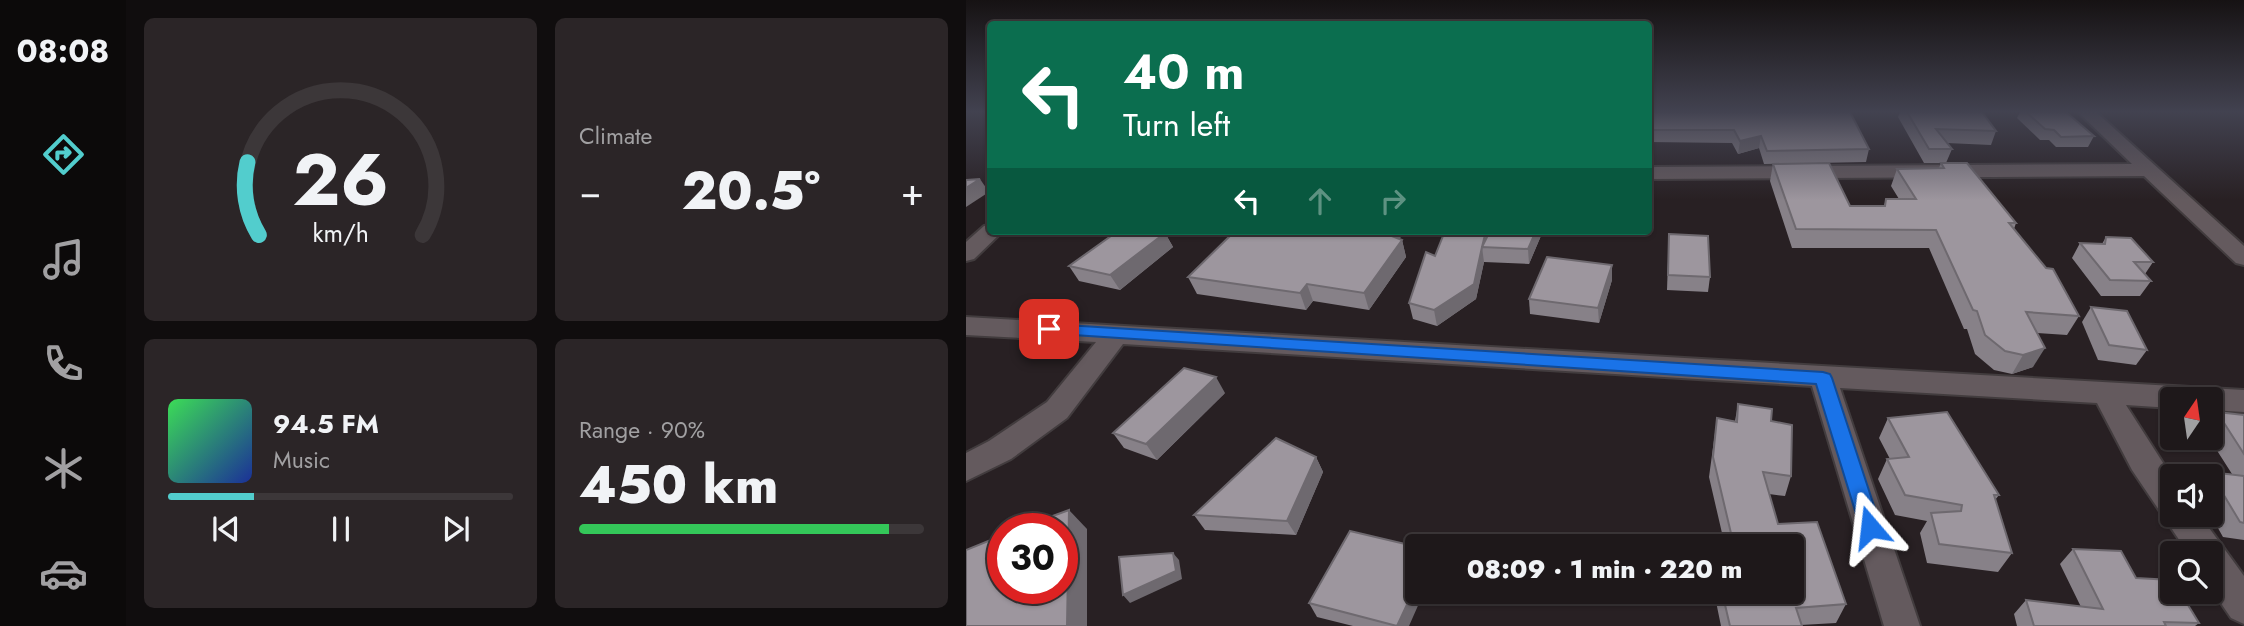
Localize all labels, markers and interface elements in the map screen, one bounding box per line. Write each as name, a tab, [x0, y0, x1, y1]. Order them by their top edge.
text: 08:08	[17, 28, 109, 74]
text: 40 m	[1123, 37, 1245, 107]
icon: left	[1008, 49, 1099, 140]
text: Turn left	[1123, 102, 1230, 148]
text: Climate	[579, 119, 652, 153]
text: 26	[292, 128, 389, 233]
icon: directions	[39, 130, 88, 179]
text: 20.5°	[682, 153, 820, 229]
text: −	[579, 164, 601, 219]
text: +	[901, 164, 924, 219]
icon: left	[1228, 182, 1266, 220]
icon: ahead	[1301, 182, 1339, 220]
icon: right	[1374, 182, 1412, 220]
text: km/h	[312, 215, 369, 251]
icon: music	[39, 235, 88, 284]
pin	[1019, 299, 1079, 359]
icon: arrive	[1030, 310, 1068, 348]
icon: phone	[39, 339, 88, 388]
north arrow	[2160, 387, 2222, 450]
map controls	[2160, 387, 2223, 604]
text: 94.5 FM	[273, 405, 379, 443]
text: Range · 90%	[579, 413, 705, 447]
text: Music	[273, 443, 330, 477]
icon: climate	[39, 444, 88, 493]
text: 450 km	[579, 447, 778, 523]
button: sound	[2160, 464, 2223, 527]
position arrow	[1833, 490, 1907, 564]
icon: previous	[207, 510, 245, 548]
icon: pause	[322, 510, 360, 548]
icon: next	[437, 510, 475, 548]
speed limit sign: 30	[987, 513, 1078, 604]
button: search	[2160, 541, 2223, 604]
icon: car	[39, 549, 88, 598]
text: 08:09 · 1 min · 220 m	[1467, 550, 1742, 588]

